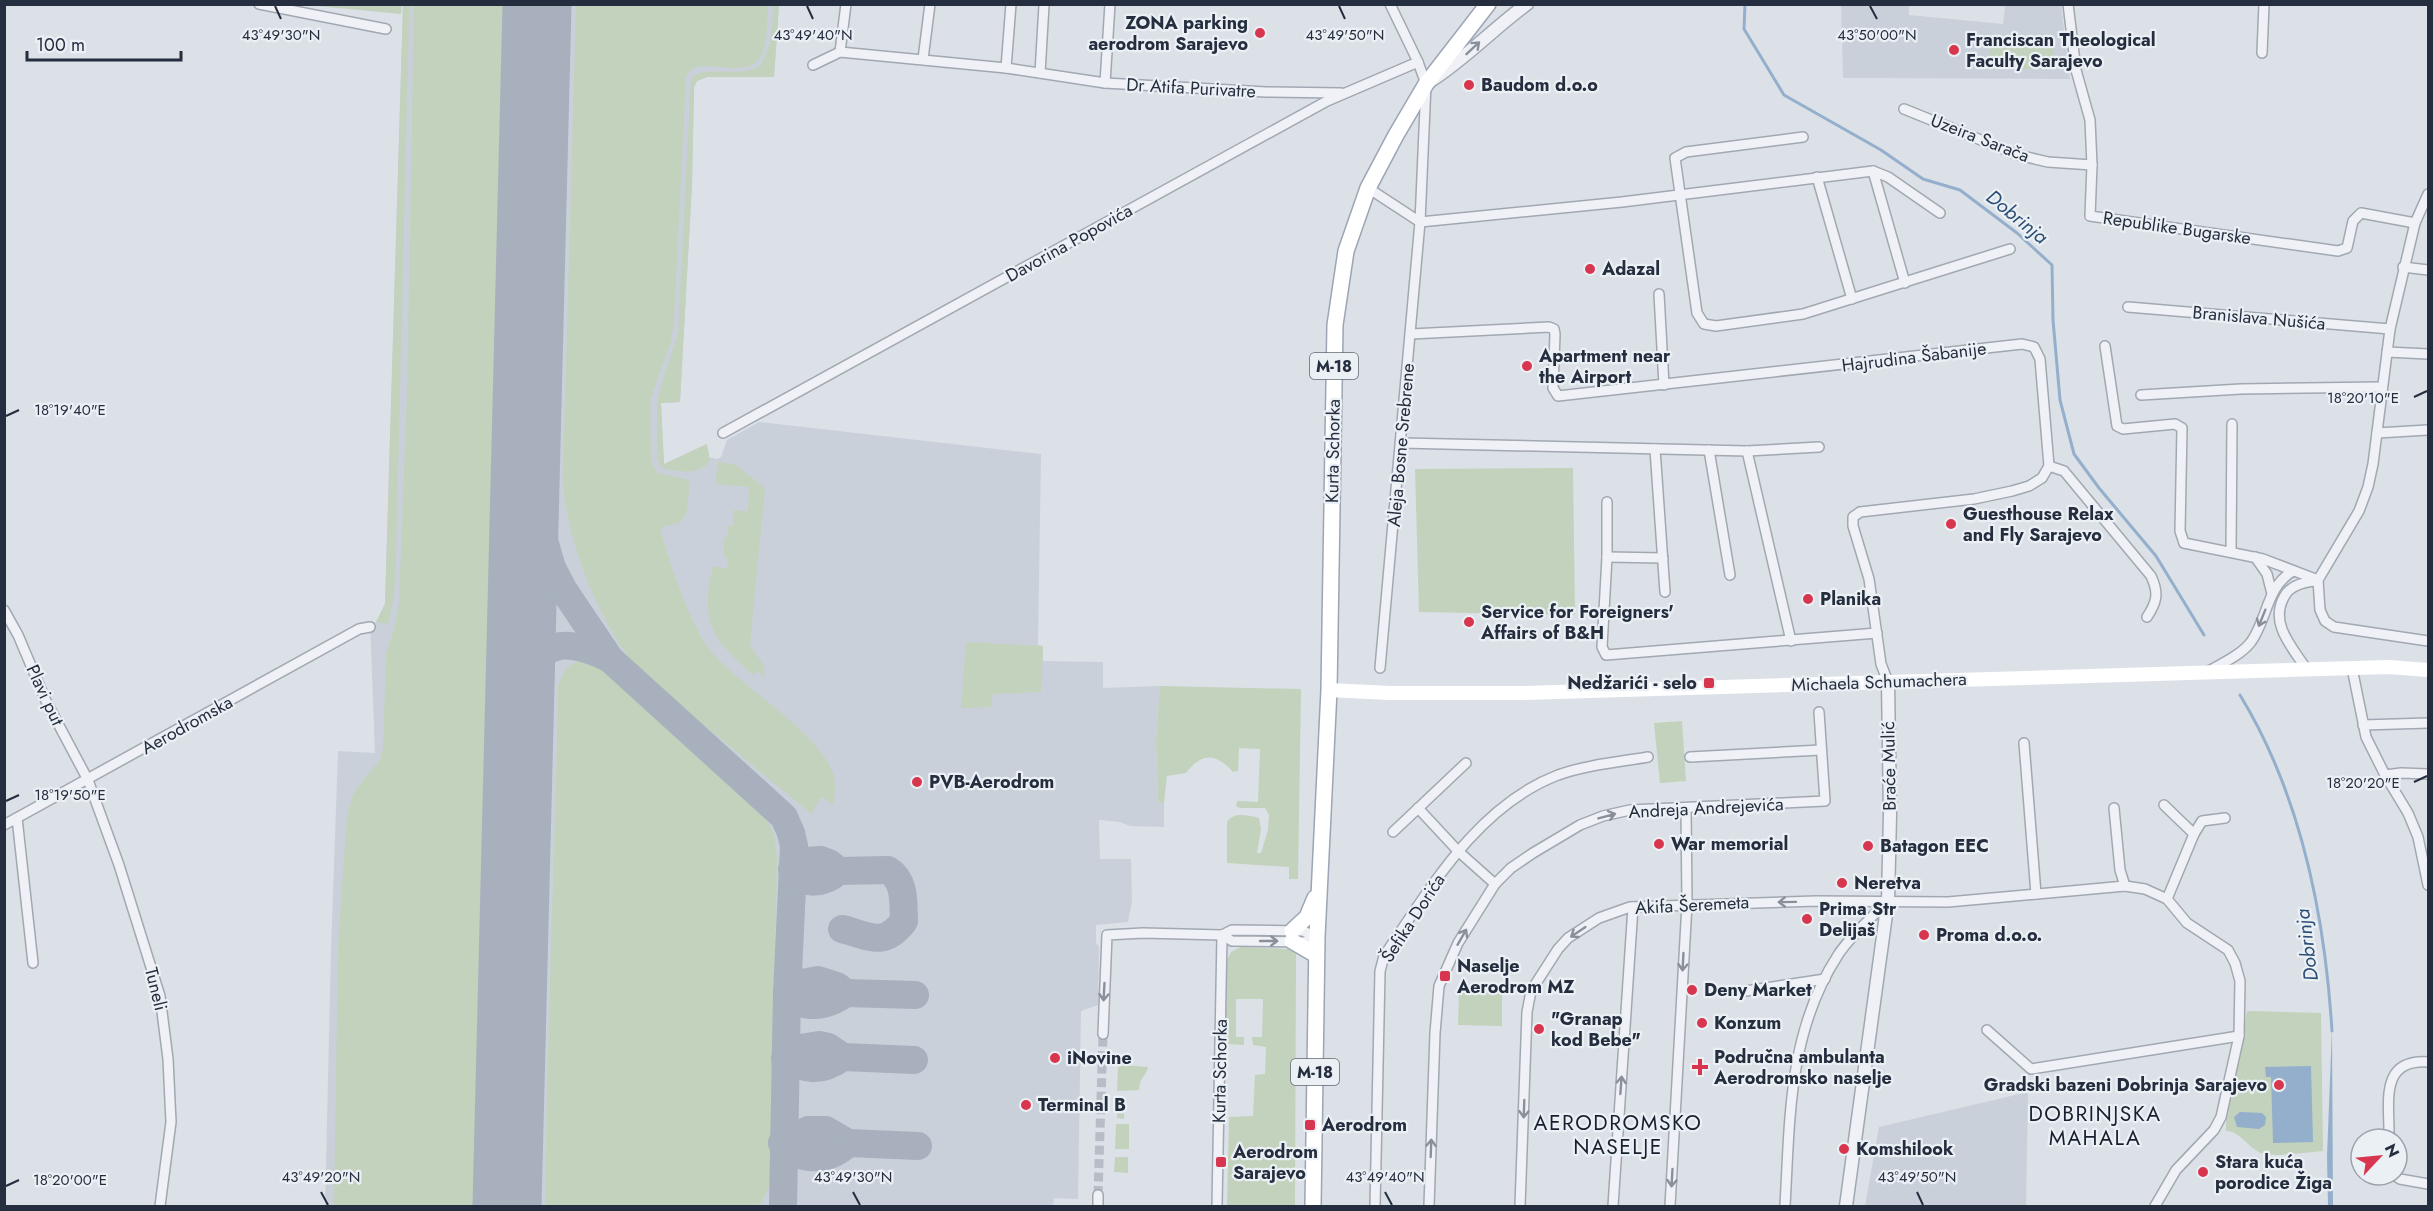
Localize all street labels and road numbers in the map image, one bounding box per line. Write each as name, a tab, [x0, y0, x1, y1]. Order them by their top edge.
street label: Dr Atifa Purivatre	[1126, 72, 1256, 104]
street label: Uzeira Sarača	[1927, 107, 2033, 169]
street label: Davorina Popovića	[1001, 197, 1137, 289]
street label: Republike Bugarske	[2101, 205, 2253, 251]
street label: Branislava Nušića	[2191, 299, 2327, 337]
street label: Hajrudina Šabanije	[1840, 335, 1988, 379]
road number: M-18	[1310, 353, 1358, 379]
street label: Aleja Bosne Srebrene	[1381, 362, 1421, 528]
street label: Kurta Schorka	[1319, 399, 1347, 503]
street label: Plavi put	[20, 660, 71, 730]
street label: Michaela Schumachera	[1791, 666, 1967, 698]
street label: Aerodromska	[137, 689, 237, 761]
street label: Braće Mulić	[1875, 721, 1903, 811]
street label: Andreja Andrejevića	[1628, 791, 1784, 825]
street label: Šefika Dorića	[1375, 869, 1451, 967]
street label: Akifa Šeremeta	[1634, 889, 1750, 921]
street label: Tuneli	[138, 965, 174, 1013]
street label: Kurta Schorka	[1206, 1019, 1234, 1123]
road number: M-18	[1291, 1059, 1339, 1085]

